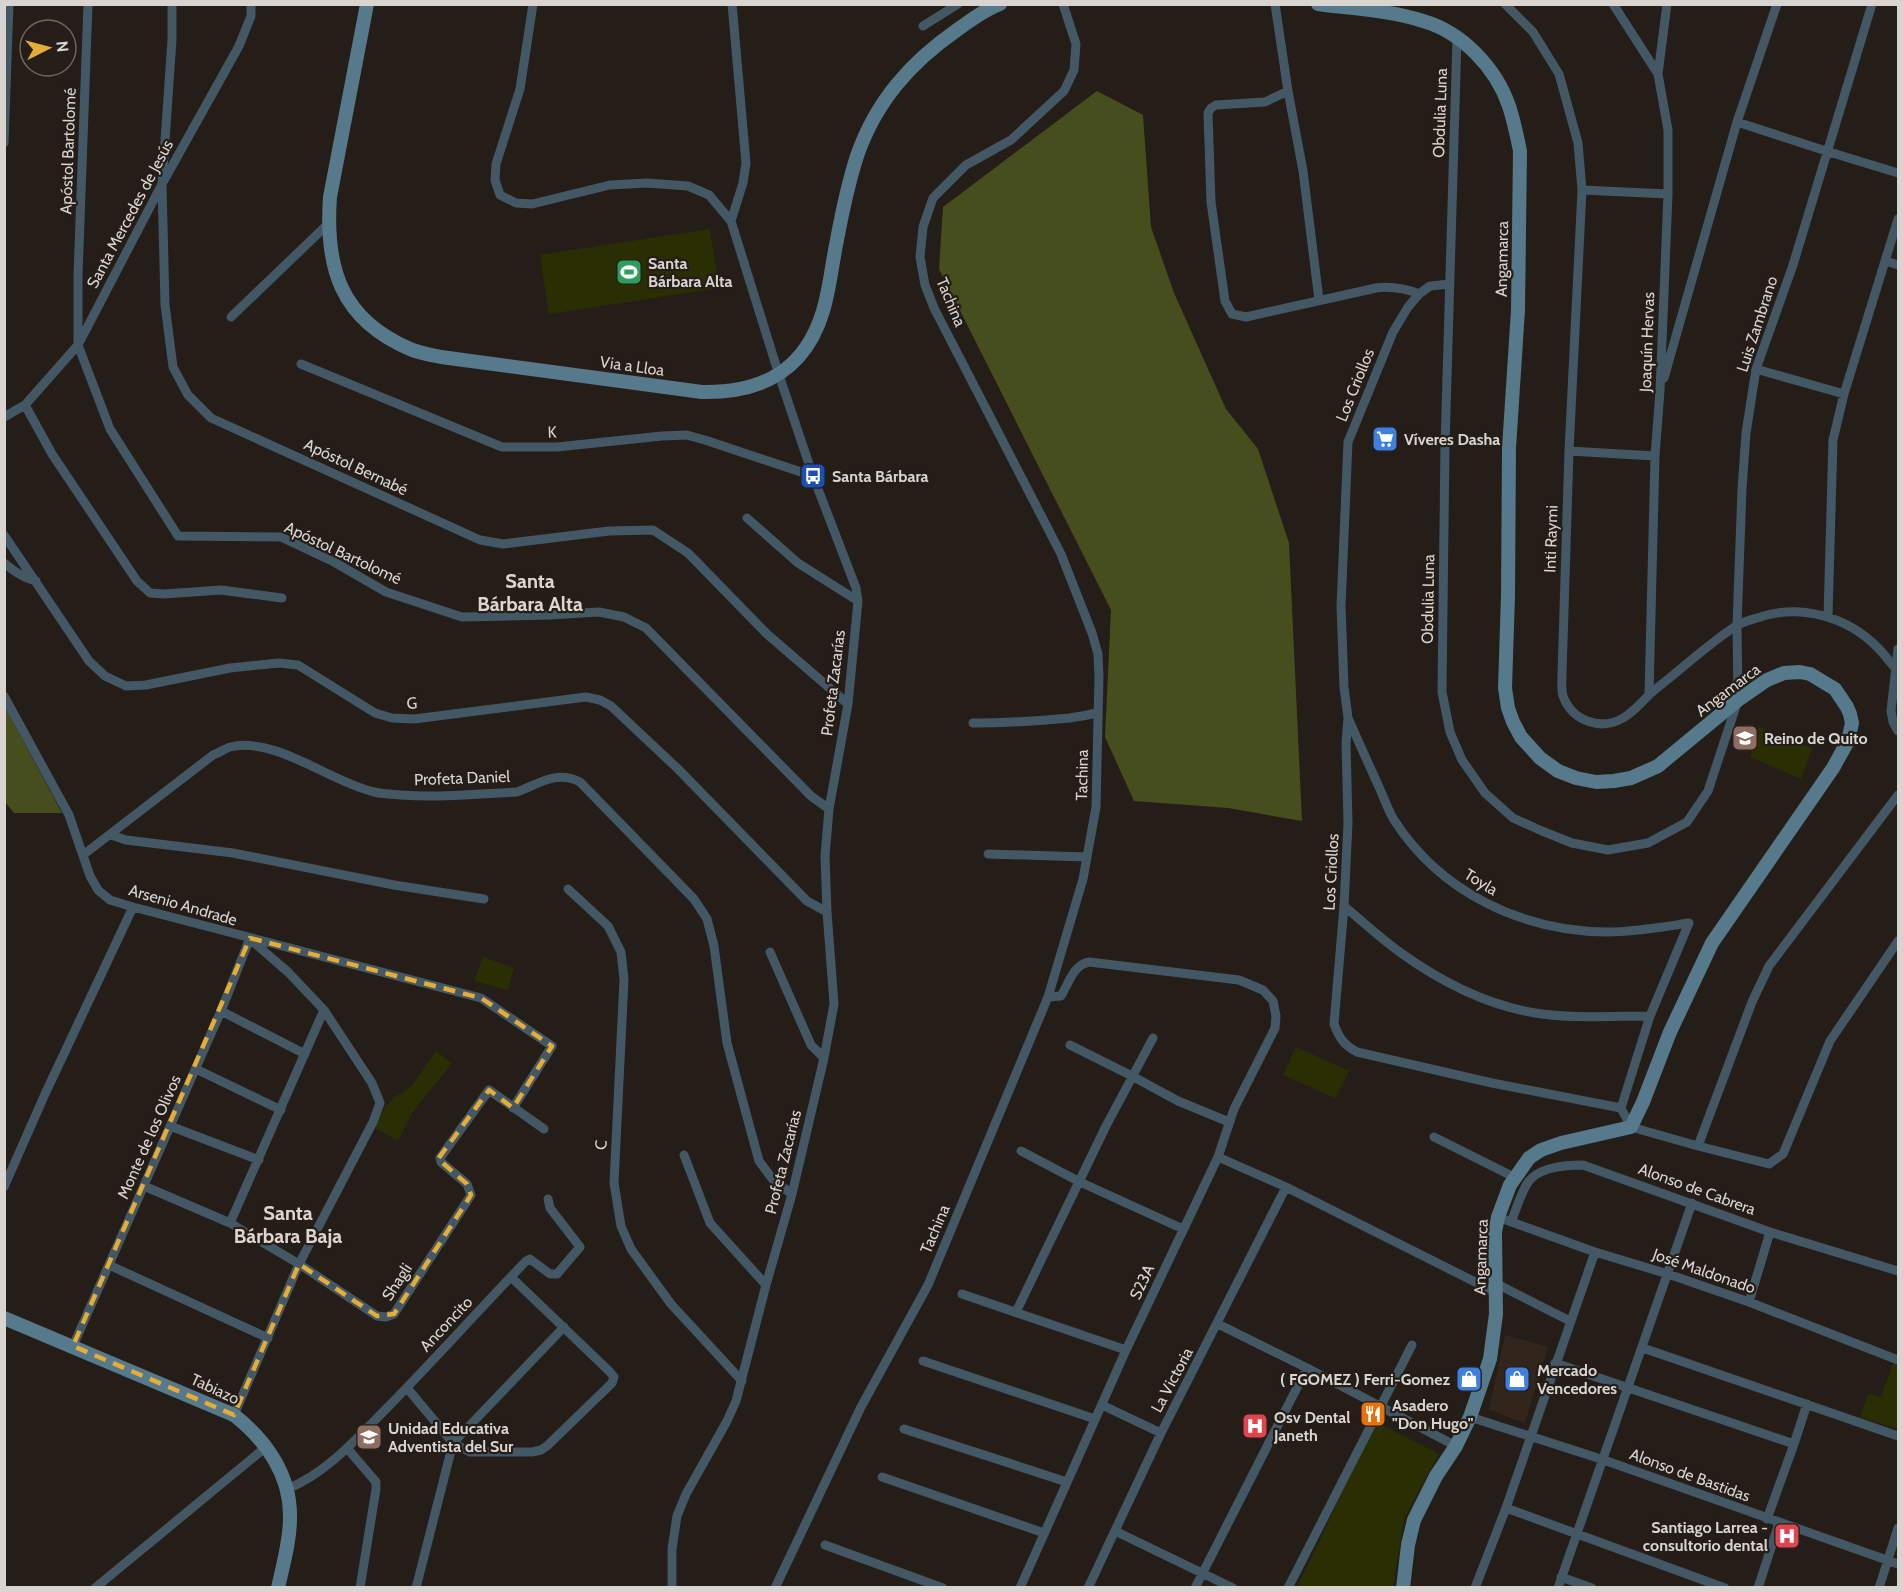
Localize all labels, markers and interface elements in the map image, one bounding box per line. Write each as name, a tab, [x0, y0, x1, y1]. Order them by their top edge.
north arrow	[18, 18, 78, 78]
text: N	[52, 40, 72, 53]
street label: Obdulia Luna	[1429, 68, 1451, 158]
street label: Apóstol Bartolomé	[56, 87, 80, 215]
street label: Santa Mercedes de Jesús	[83, 136, 177, 291]
street label: Angamarca	[1492, 221, 1512, 297]
place label: Santa Bárbara Alta	[648, 254, 733, 291]
sports icon: Santa Bárbara Alta	[614, 257, 644, 287]
street label: Luis Zambrano	[1733, 274, 1781, 374]
street label: Tachina	[932, 275, 970, 330]
street label: Joaquín Hervas	[1636, 291, 1658, 393]
street label: Los Criollos	[1332, 346, 1378, 424]
street label: Via a Lloa	[599, 352, 666, 380]
street label: K	[547, 422, 557, 442]
supermarket icon: Víveres Dasha	[1370, 424, 1400, 454]
place label: Víveres Dasha	[1404, 430, 1500, 449]
street label: Apóstol Bernabé	[301, 435, 411, 499]
bus stop icon: Santa Bárbara	[798, 461, 828, 491]
place label: Santa Bárbara	[832, 467, 929, 486]
street label: Inti Raymi	[1540, 505, 1562, 573]
street label: Apóstol Bartolomé	[282, 518, 404, 588]
street label: Obdulia Luna	[1418, 554, 1438, 644]
district label: Santa Bárbara Alta	[477, 569, 583, 616]
street label: Profeta Zacarías	[817, 629, 849, 737]
street label: Angamarca	[1692, 659, 1764, 720]
street label: G	[406, 693, 418, 713]
school or university icon: Reino de Quito	[1730, 723, 1760, 753]
place label: Reino de Quito	[1764, 729, 1868, 748]
street label: Tachina	[1072, 749, 1092, 801]
street label: Profeta Daniel	[414, 767, 511, 789]
street label: Los Criollos	[1320, 833, 1343, 911]
street label: Toyla	[1461, 865, 1501, 899]
street label: Arsenio Andrade	[127, 880, 239, 930]
street label: Monte de los Olivos	[113, 1072, 185, 1202]
street label: Profeta Zacarías	[761, 1108, 805, 1216]
street label: C	[591, 1139, 611, 1150]
street label: Alonso de Cabrera	[1636, 1159, 1758, 1219]
district label: Santa Bárbara Baja	[234, 1201, 342, 1248]
street label: Tachina	[916, 1201, 954, 1256]
street label: Angamarca	[1470, 1218, 1492, 1295]
street label: José Maldonado	[1649, 1244, 1758, 1298]
street label: Shagli	[378, 1260, 416, 1304]
street label: S23A	[1126, 1261, 1158, 1302]
street label: Anconcito	[416, 1292, 476, 1356]
street label: La Victoria	[1147, 1344, 1197, 1416]
place label: Mercado Vencedores	[1537, 1361, 1617, 1398]
shop icon: ( FGOMEZ ) Ferri-Gomez	[1454, 1364, 1484, 1394]
shop icon: Mercado Vencedores	[1502, 1364, 1532, 1394]
street label: Tabiazo	[188, 1370, 242, 1409]
place label: ( FGOMEZ ) Ferri-Gomez	[1280, 1370, 1450, 1389]
place label: Asadero "Don Hugo"	[1392, 1396, 1474, 1433]
restaurant icon: Asadero "Don Hugo"	[1358, 1399, 1388, 1429]
place label: Osv Dental Janeth	[1273, 1408, 1350, 1445]
hospital icon: Osv Dental Janeth	[1240, 1411, 1270, 1441]
place label: Unidad Educativa Adventista del Sur	[388, 1419, 514, 1456]
school or university icon: Unidad Educativa Adventista del Sur	[354, 1422, 384, 1452]
street label: Alonso de Bastidas	[1627, 1444, 1753, 1506]
place label: Santiago Larrea - consultorio dental	[1643, 1518, 1768, 1555]
hospital icon: Santiago Larrea - consultorio dental	[1772, 1521, 1802, 1551]

